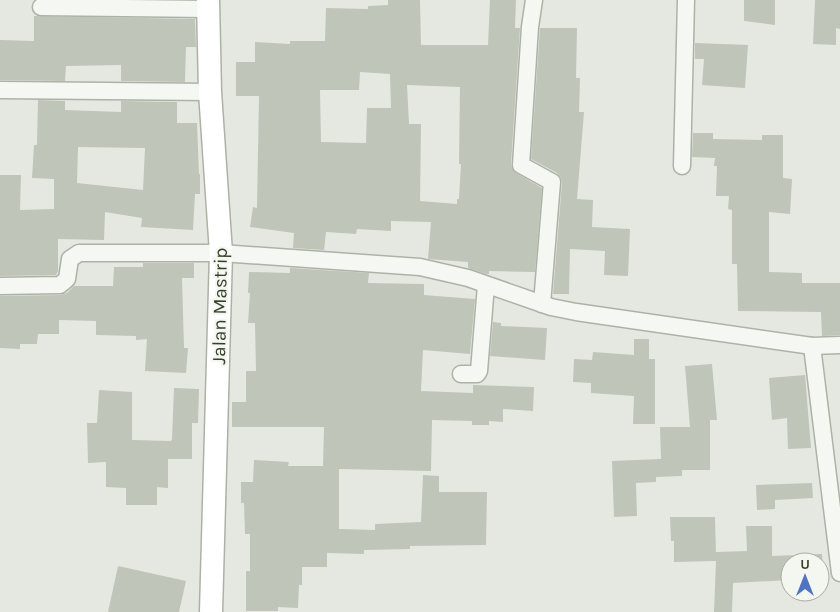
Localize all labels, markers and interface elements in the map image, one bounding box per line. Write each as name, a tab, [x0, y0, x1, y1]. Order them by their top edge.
street label: Jalan Mastrip	[208, 247, 232, 365]
north arrow	[780, 552, 830, 602]
text: U	[800, 556, 810, 573]

